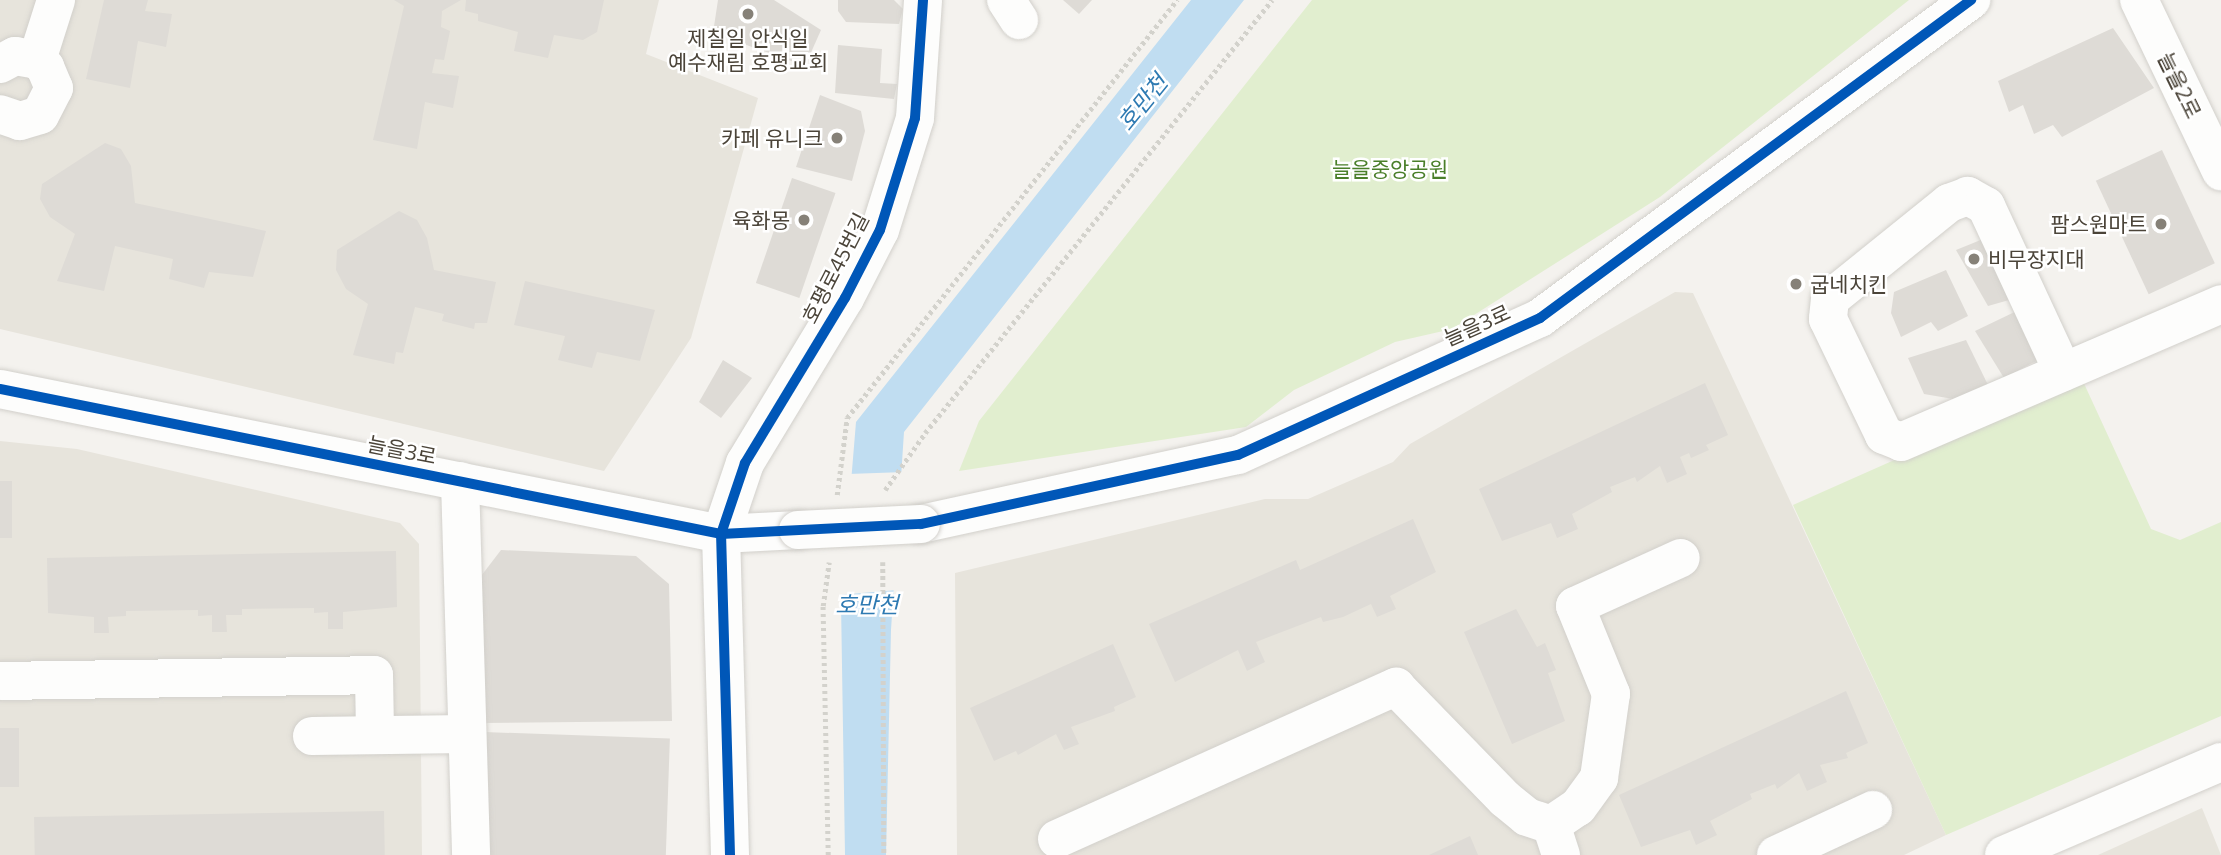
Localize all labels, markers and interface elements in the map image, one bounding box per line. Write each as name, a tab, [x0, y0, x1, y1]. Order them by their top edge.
marker: 제칠일 안식일 예수재림 호평교회	[740, 6, 756, 22]
place label: 제칠일 안식일 예수재림 호평교회	[668, 25, 828, 75]
street label: 늘을2로	[2153, 48, 2207, 122]
water label: 호만천	[1111, 69, 1173, 135]
place label: 카페 유니크	[721, 125, 823, 151]
marker: 카페 유니크	[829, 130, 845, 146]
park label: 늘을중앙공원	[1332, 156, 1448, 182]
place label: 육화몽	[732, 207, 790, 233]
street label: 호평로45번길	[796, 209, 874, 327]
place label: 팜스원마트	[2050, 211, 2147, 237]
marker: 육화몽	[796, 212, 812, 228]
marker: 팜스원마트	[2153, 216, 2169, 232]
place label: 비무장지대	[1988, 246, 2085, 272]
marker: 비무장지대	[1966, 251, 1982, 267]
place label: 굽네치킨	[1810, 271, 1887, 297]
marker: 굽네치킨	[1788, 276, 1804, 292]
street label: 늘을3로	[1440, 299, 1514, 351]
street label: 늘을3로	[365, 431, 439, 469]
water label: 호만천	[835, 590, 899, 618]

